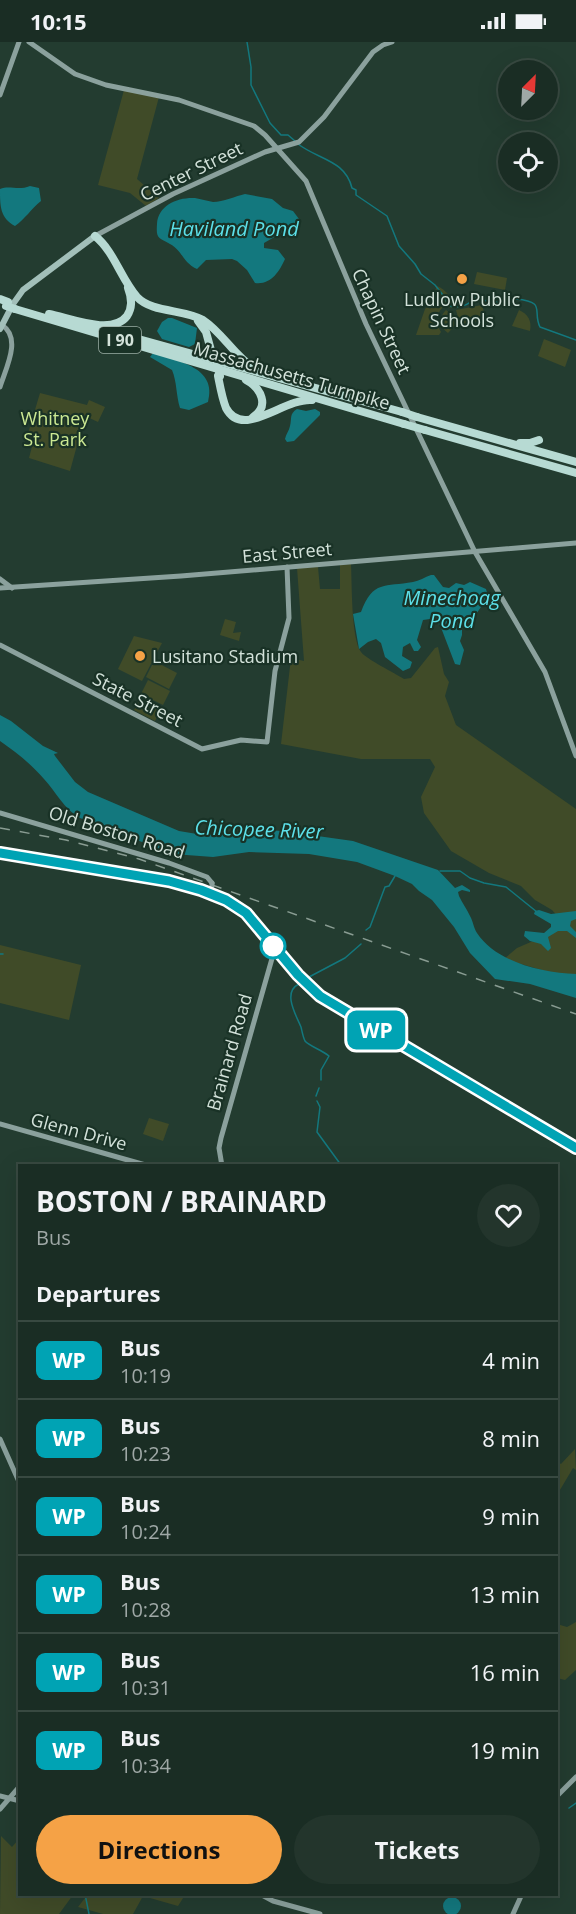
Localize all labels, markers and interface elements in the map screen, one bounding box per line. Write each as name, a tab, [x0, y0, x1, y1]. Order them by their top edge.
text: 10:15	[30, 6, 87, 36]
north arrow	[498, 60, 558, 120]
map controls	[498, 60, 558, 192]
button: locate	[498, 132, 558, 192]
street label: Center Street	[136, 136, 246, 206]
water label: Haviland Pond	[169, 215, 299, 242]
street label: Chapin Street	[347, 264, 417, 378]
marker: Ludlow Public Schools	[455, 272, 469, 286]
place label: Ludlow Public Schools	[404, 287, 520, 332]
road number: I 90	[99, 327, 141, 353]
street label: Massachusetts Turnpike	[191, 335, 393, 415]
park label: Whitney St. Park	[21, 406, 90, 451]
street label: East Street	[241, 536, 333, 568]
water label: Minechoag Pond	[404, 584, 501, 634]
place label: Lusitano Stadium	[152, 644, 298, 668]
marker: Lusitano Stadium	[133, 649, 147, 663]
street label: State Street	[89, 666, 187, 732]
street label: Old Boston Road	[46, 800, 188, 864]
water label: Chicopee River	[194, 813, 325, 845]
unlabelled marker	[260, 933, 286, 959]
street label: Brainard Road	[201, 991, 257, 1113]
line badge: WP	[349, 1010, 403, 1050]
text: WP	[359, 1016, 393, 1044]
street label: Glenn Drive	[28, 1107, 130, 1155]
text: BOSTON / BRAINARD	[36, 1182, 327, 1220]
button: heart	[477, 1184, 540, 1247]
text: Bus	[36, 1224, 71, 1251]
text: Departures	[36, 1278, 160, 1308]
text: Bus	[120, 1332, 160, 1362]
text: 4 min	[482, 1345, 540, 1375]
text: WP	[52, 1346, 86, 1374]
text: 10:19	[120, 1362, 171, 1389]
text: Bus	[120, 1410, 160, 1440]
text: 8 min	[482, 1423, 540, 1453]
text: WP	[52, 1424, 86, 1452]
text: 10:23	[120, 1440, 171, 1467]
text: Bus	[120, 1488, 160, 1518]
text: 9 min	[482, 1501, 540, 1531]
text: WP	[52, 1502, 86, 1530]
text: 10:24	[120, 1518, 171, 1545]
text: Bus	[120, 1566, 160, 1596]
text: 13 min	[470, 1579, 540, 1609]
text: WP	[52, 1580, 86, 1608]
text: 10:28	[120, 1596, 171, 1623]
text: Bus	[120, 1644, 160, 1674]
text: 16 min	[470, 1657, 540, 1687]
text: WP	[52, 1658, 86, 1686]
text: 10:31	[120, 1674, 171, 1701]
text: Bus	[120, 1722, 160, 1752]
text: 19 min	[470, 1735, 540, 1765]
text: WP	[52, 1736, 86, 1764]
text: 10:34	[120, 1752, 171, 1779]
button: Directions	[36, 1815, 282, 1884]
button: Tickets	[294, 1815, 540, 1884]

